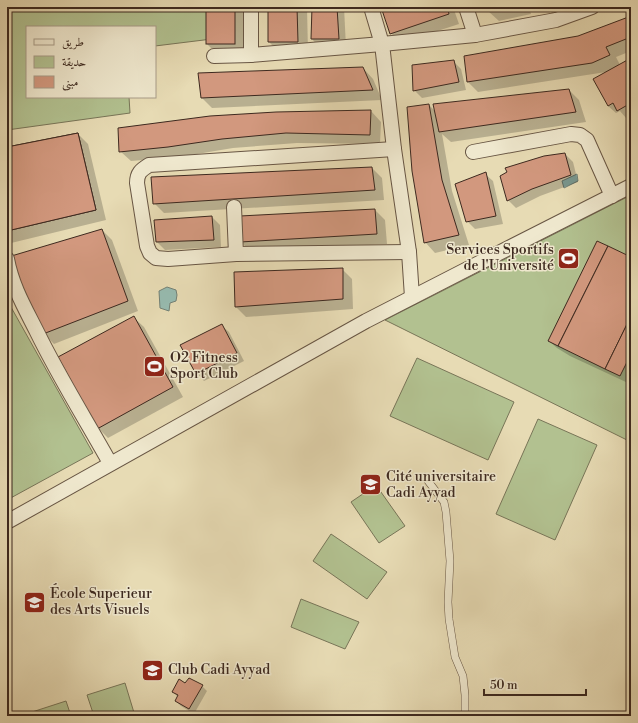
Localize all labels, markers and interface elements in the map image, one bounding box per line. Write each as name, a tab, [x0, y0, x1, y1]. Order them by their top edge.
legend	[26, 26, 156, 98]
text: طريق	[62, 35, 84, 50]
text: حديقة	[62, 55, 86, 70]
text: مبنى	[62, 75, 78, 91]
place label: Services Sportifs de l'Université	[446, 241, 554, 275]
sports icon: Services Sportifs de l'Université	[556, 245, 582, 271]
place label: O2 Fitness Sport Club	[170, 349, 238, 383]
sports icon: O2 Fitness Sport Club	[142, 353, 168, 379]
place label: Cité universitaire Cadi Ayyad	[386, 468, 496, 502]
school or university icon: Cité universitaire Cadi Ayyad	[357, 472, 383, 498]
place label: École Superieur des Arts Visuels	[50, 583, 152, 619]
school or university icon: École Superieur des Arts Visuels	[22, 589, 48, 615]
school or university icon: Club Cadi Ayyad	[140, 657, 166, 683]
place label: Club Cadi Ayyad	[168, 661, 270, 679]
scale bar	[484, 671, 586, 697]
text: 50 m	[490, 678, 518, 693]

